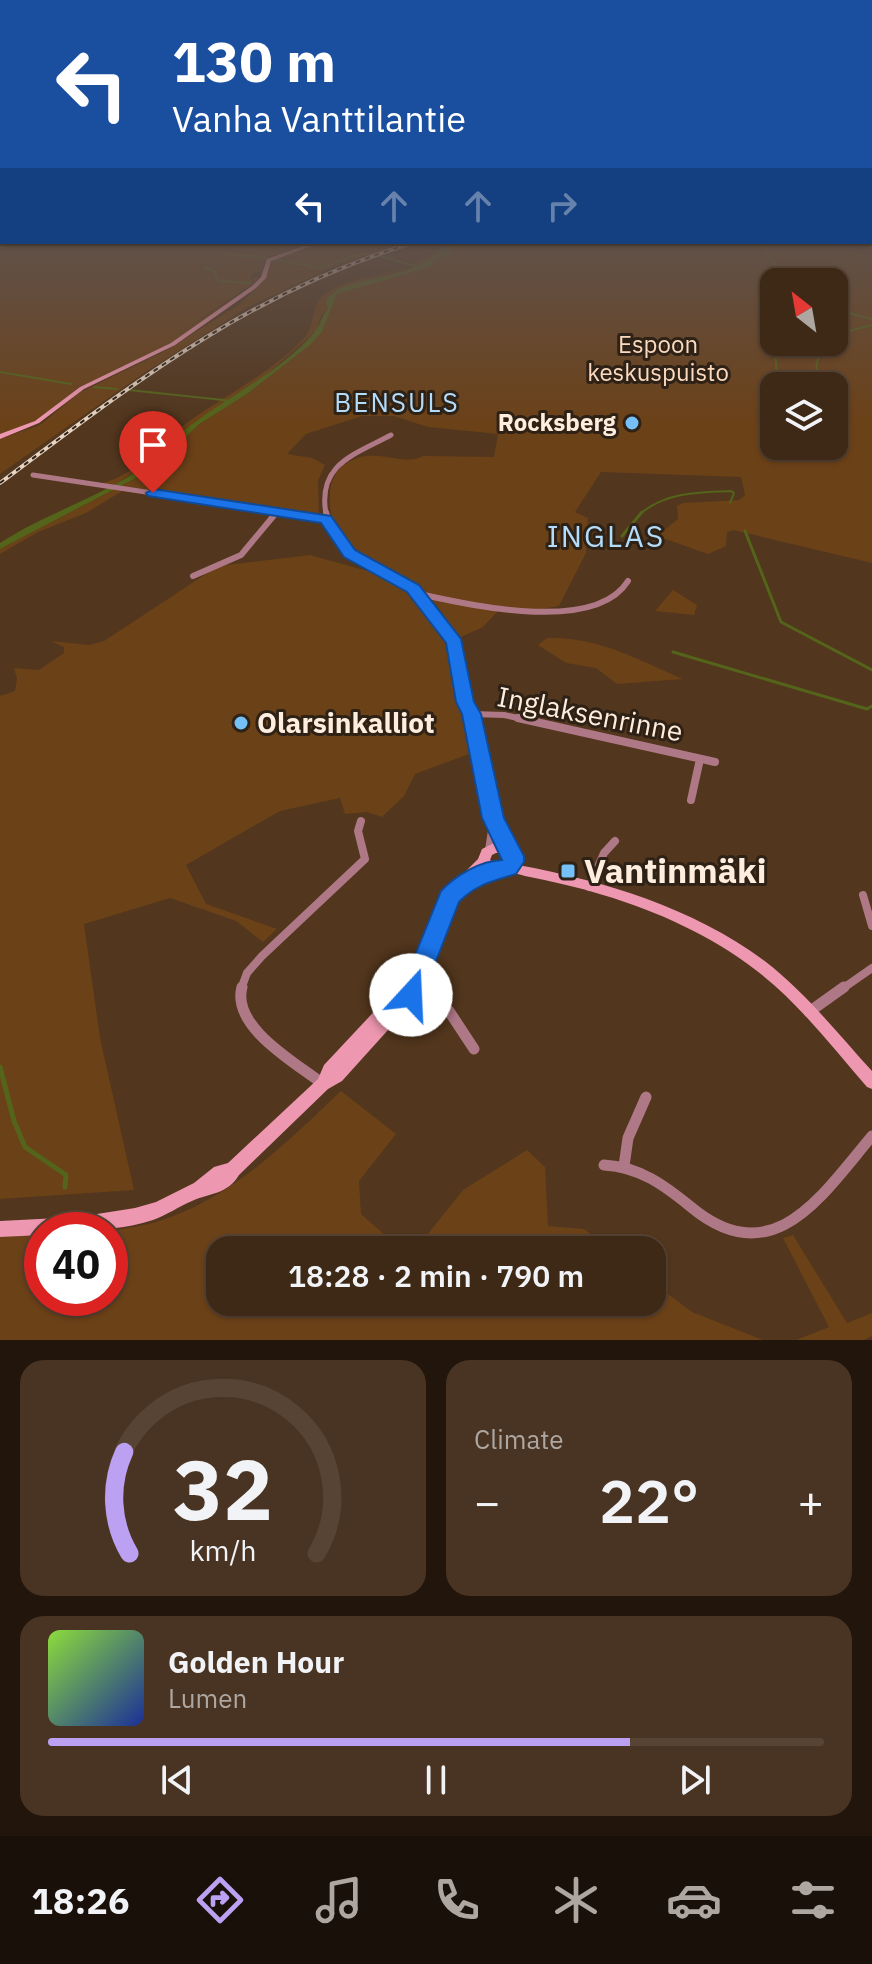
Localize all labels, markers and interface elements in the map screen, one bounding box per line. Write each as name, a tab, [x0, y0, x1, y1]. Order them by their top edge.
text: 130 m	[172, 25, 336, 97]
icon: left	[40, 32, 144, 136]
text: Vanha Vanttilantie	[172, 95, 466, 142]
icon: left	[288, 184, 332, 228]
icon: ahead	[372, 184, 416, 228]
icon: ahead	[456, 184, 500, 228]
icon: right	[540, 184, 584, 228]
north arrow	[760, 268, 848, 356]
map controls	[760, 268, 848, 460]
park label: Espoon keskuspuisto	[587, 328, 729, 388]
button: layers	[760, 372, 848, 460]
district label: BENSULS	[334, 385, 460, 419]
place label: Rocksberg	[498, 406, 617, 438]
pin	[119, 411, 187, 493]
marker: Rocksberg	[623, 414, 641, 432]
icon: arrive	[131, 423, 175, 467]
district label: INGLAS	[547, 516, 665, 555]
street label: Inglaksenrinne	[494, 677, 686, 750]
place label: Olarsinkalliot	[257, 704, 435, 741]
marker: Olarsinkalliot	[232, 714, 250, 732]
place label: Vantinmäki	[584, 848, 766, 892]
marker: Vantinmäki	[559, 862, 577, 880]
position arrow	[369, 953, 453, 1037]
speed limit sign: 40	[24, 1212, 128, 1316]
text: 18:28 · 2 min · 790 m	[288, 1256, 584, 1295]
text: Climate	[474, 1422, 564, 1456]
text: 32	[173, 1435, 273, 1543]
text: 22°	[599, 1461, 699, 1540]
text: −	[474, 1473, 500, 1530]
text: +	[798, 1473, 824, 1530]
text: km/h	[189, 1532, 257, 1569]
text: Golden Hour	[168, 1642, 344, 1681]
text: Lumen	[168, 1681, 247, 1715]
icon: previous	[155, 1758, 199, 1802]
icon: pause	[414, 1758, 458, 1802]
icon: next	[673, 1758, 717, 1802]
icon: directions	[192, 1872, 248, 1928]
icon: music	[311, 1872, 367, 1928]
icon: phone	[429, 1872, 485, 1928]
icon: climate	[548, 1872, 604, 1928]
icon: car	[666, 1872, 722, 1928]
icon: filters	[785, 1872, 841, 1928]
text: 18:26	[31, 1877, 130, 1924]

